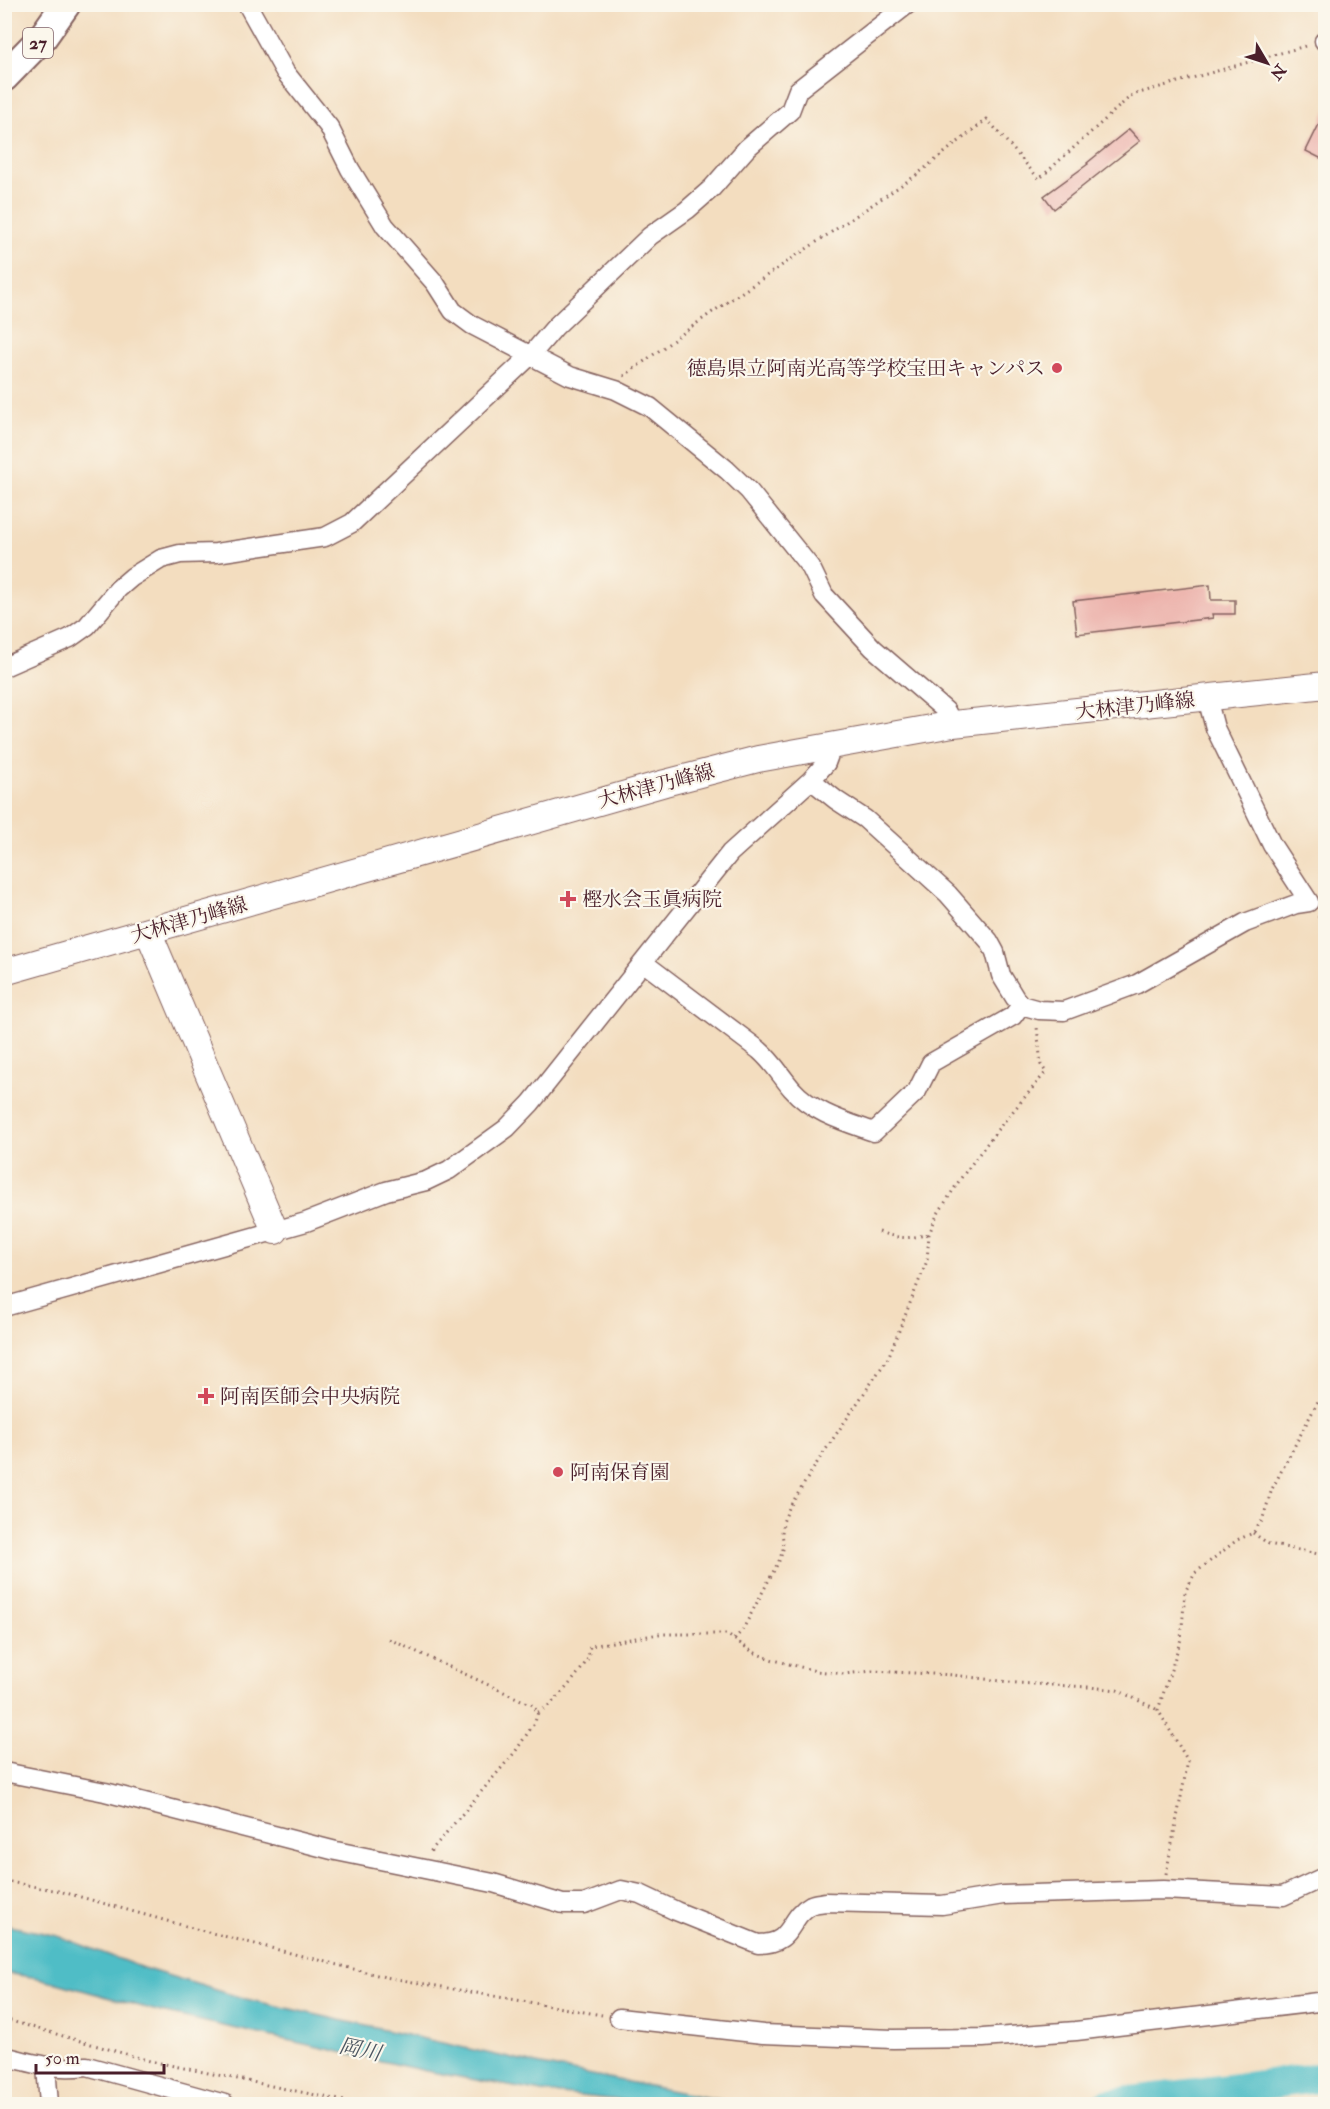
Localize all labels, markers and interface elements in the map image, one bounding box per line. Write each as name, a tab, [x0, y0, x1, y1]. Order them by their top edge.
road number: 27	[23, 28, 53, 58]
north arrow	[1237, 33, 1297, 93]
text: N	[1265, 59, 1291, 84]
place label: 徳島県立阿南光高等学校宝田キャンパス	[686, 356, 1045, 381]
marker: 徳島県立阿南光高等学校宝田キャンパス	[1050, 361, 1064, 375]
street label: 大林津乃峰線	[1074, 687, 1196, 725]
street label: 大林津乃峰線	[595, 758, 717, 814]
place label: 樫水会玉眞病院	[582, 887, 722, 912]
marker: 樫水会玉眞病院	[559, 890, 577, 908]
street label: 大林津乃峰線	[128, 891, 250, 949]
place label: 阿南医師会中央病院	[220, 1384, 400, 1409]
marker: 阿南医師会中央病院	[197, 1387, 215, 1405]
place label: 阿南保育園	[570, 1460, 670, 1485]
marker: 阿南保育園	[551, 1465, 565, 1479]
water label: 岡川	[337, 2032, 385, 2068]
scale bar	[36, 2037, 164, 2075]
text: 50 m	[45, 2047, 80, 2070]

